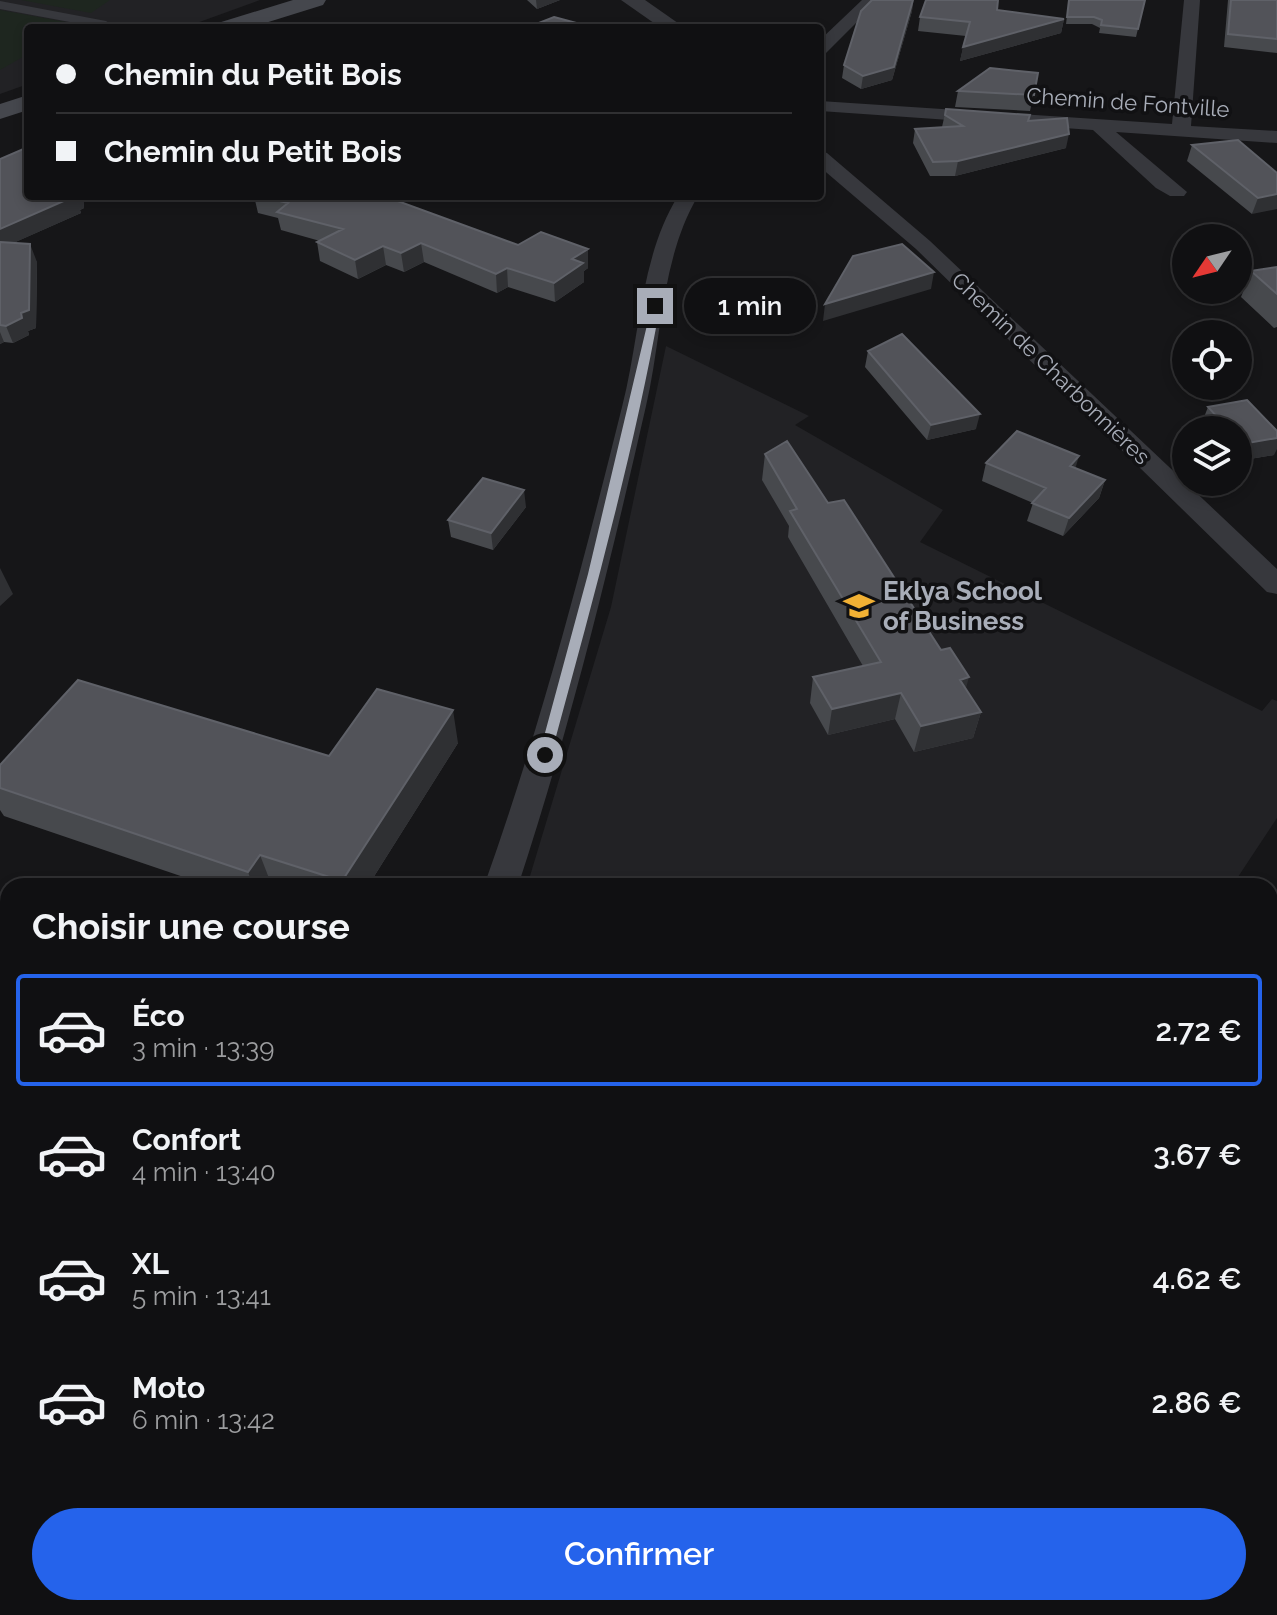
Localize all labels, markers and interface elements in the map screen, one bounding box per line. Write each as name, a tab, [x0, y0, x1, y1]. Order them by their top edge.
text: Chemin du Petit Bois	[104, 57, 402, 92]
street label: Chemin de Fontville	[1026, 82, 1230, 122]
text: Chemin du Petit Bois	[104, 134, 402, 169]
north arrow	[1172, 224, 1252, 304]
map controls	[1172, 224, 1252, 496]
street label: Chemin de Charbonnières	[947, 267, 1155, 469]
callout: 1 min	[683, 278, 815, 334]
route end	[637, 288, 673, 324]
text: 1 min	[718, 291, 782, 321]
button: locate	[1172, 320, 1252, 400]
button: layers	[1172, 416, 1252, 496]
place label: Eklya School of Business	[883, 576, 1043, 636]
school or university icon: Eklya School of Business	[842, 589, 876, 623]
route start	[527, 737, 563, 773]
text: Choisir une course	[32, 905, 350, 947]
icon: car	[36, 994, 108, 1066]
text: Éco	[132, 998, 185, 1033]
text: 2.72 €	[1156, 1013, 1242, 1048]
text: 3 min · 13:39	[132, 1033, 274, 1063]
icon: car	[36, 1118, 108, 1190]
text: Confort	[132, 1122, 241, 1157]
text: 3.67 €	[1153, 1137, 1242, 1172]
text: 4 min · 13:40	[132, 1157, 276, 1187]
icon: car	[36, 1242, 108, 1314]
text: XL	[132, 1246, 169, 1281]
text: 4.62 €	[1153, 1261, 1242, 1296]
text: 5 min · 13:41	[132, 1281, 271, 1311]
icon: car	[36, 1366, 108, 1438]
text: Moto	[132, 1370, 205, 1405]
text: 2.86 €	[1152, 1385, 1242, 1420]
text: 6 min · 13:42	[132, 1405, 275, 1435]
button: Confirmer	[32, 1508, 1246, 1600]

